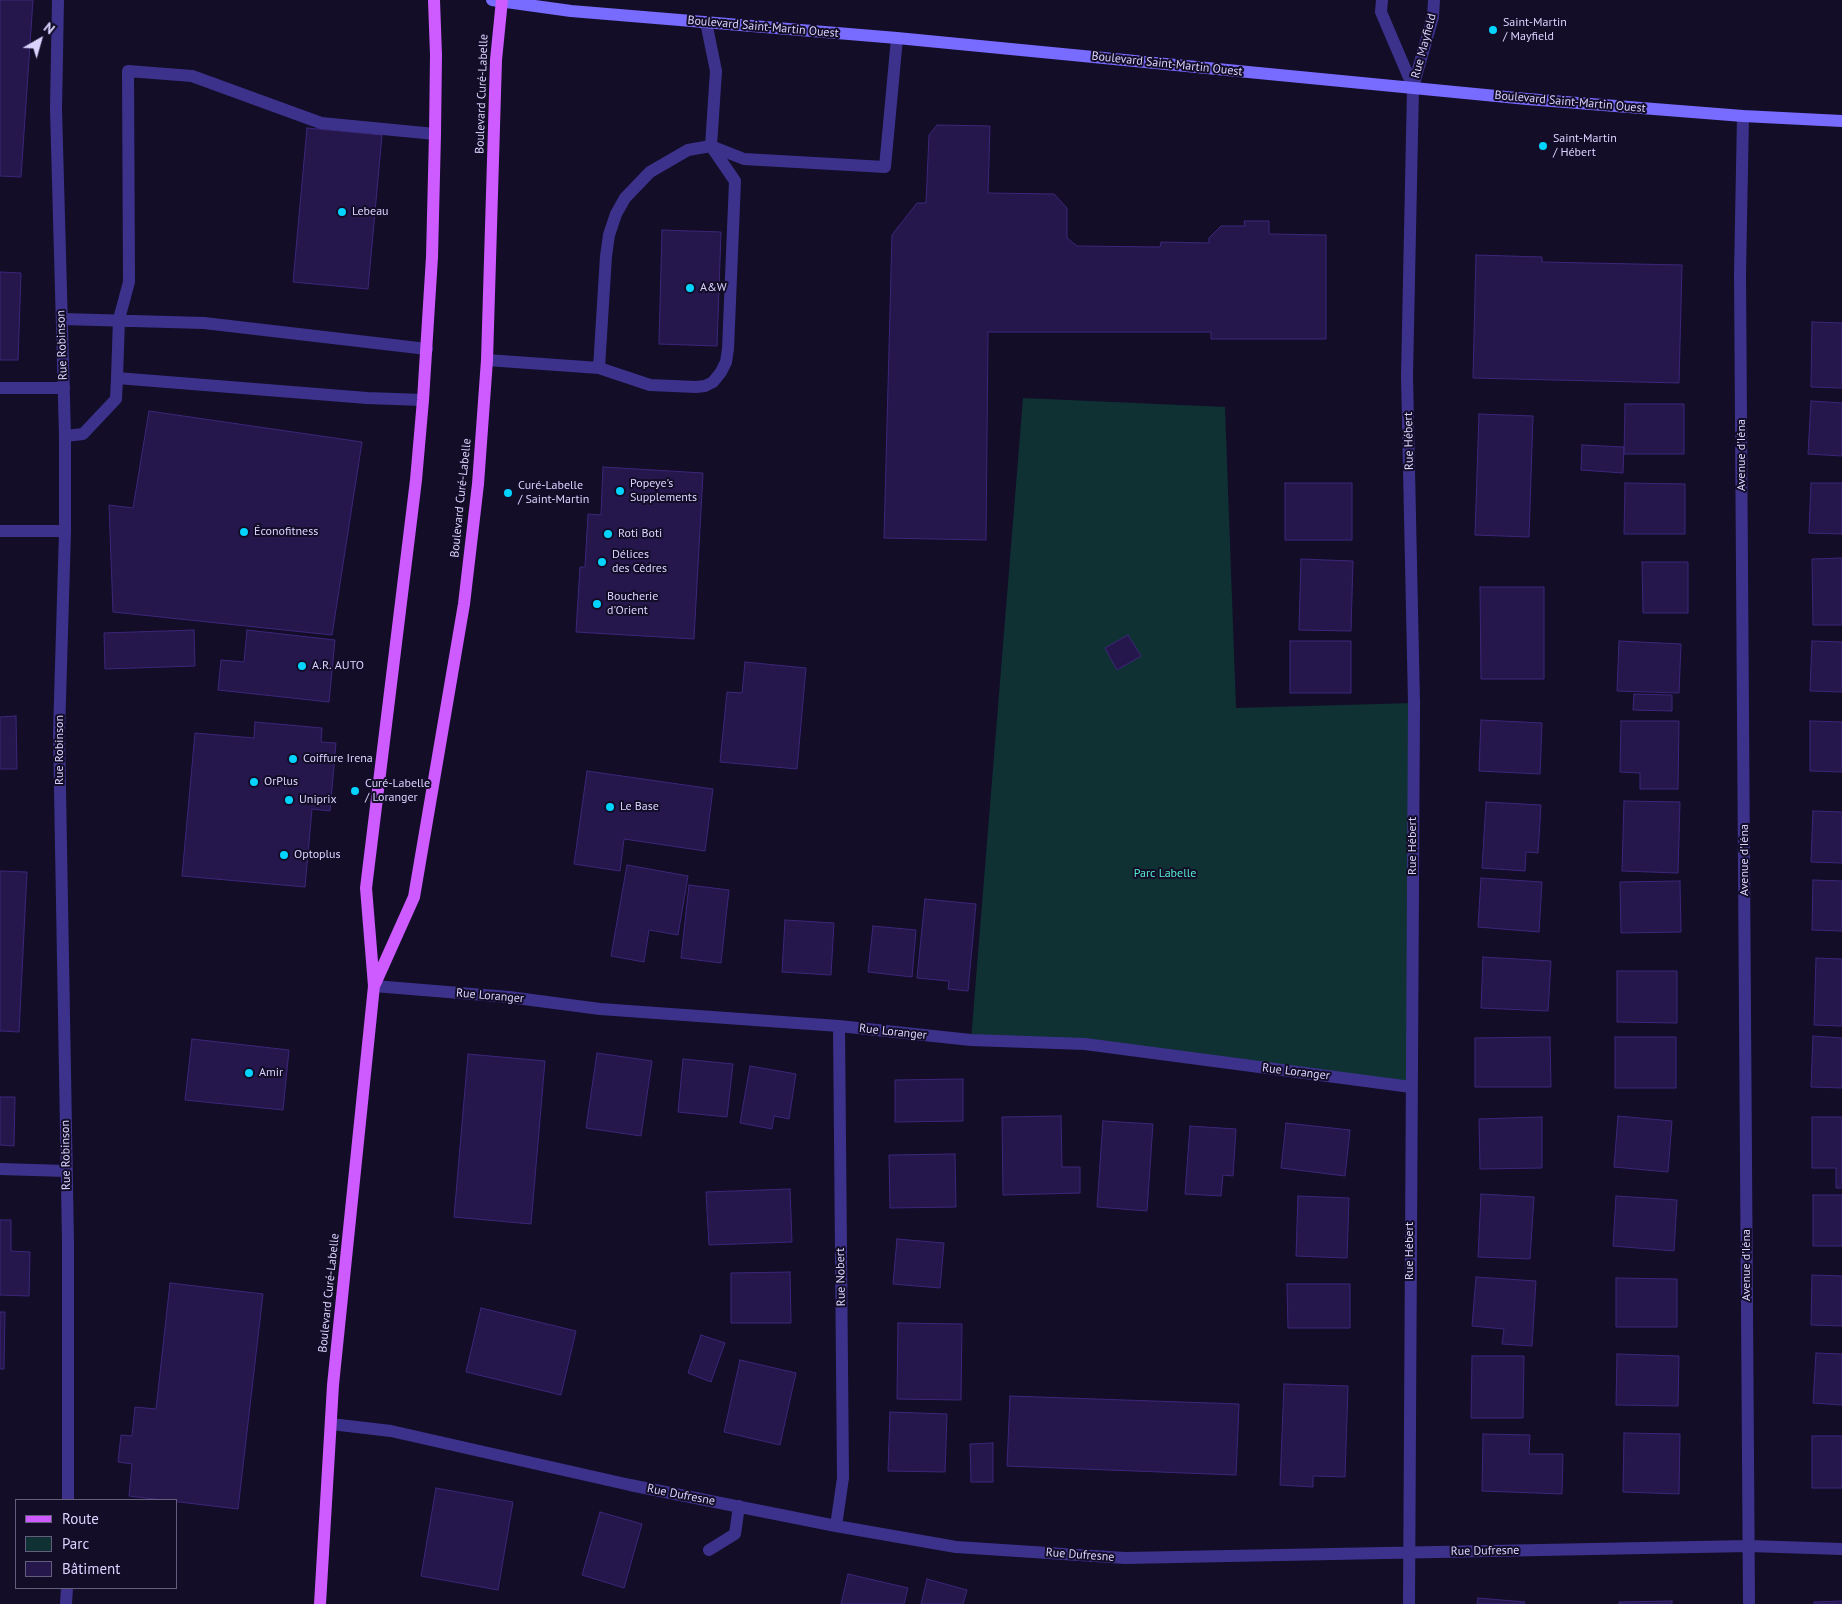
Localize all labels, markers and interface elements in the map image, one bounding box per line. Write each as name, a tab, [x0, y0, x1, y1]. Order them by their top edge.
street label: Rue Mayfield	[1408, 12, 1440, 80]
street label: Boulevard Saint-Martin Ouest	[687, 13, 839, 41]
north arrow	[15, 15, 65, 65]
place label: Saint-Martin / Mayfield	[1503, 16, 1567, 44]
text: N	[40, 18, 58, 38]
marker: Saint-Martin / Mayfield	[1487, 24, 1499, 36]
street label: Boulevard Curé-Labelle	[473, 34, 491, 154]
street label: Boulevard Saint-Martin Ouest	[1091, 49, 1243, 79]
street label: Boulevard Saint-Martin Ouest	[1494, 88, 1646, 116]
place label: Saint-Martin / Hébert	[1553, 132, 1617, 160]
marker: Saint-Martin / Hébert	[1537, 140, 1549, 152]
place label: Lebeau	[352, 205, 389, 219]
marker: Lebeau	[336, 206, 348, 218]
place label: A&W	[700, 281, 727, 295]
marker: A&W	[684, 282, 696, 294]
street label: Rue Robinson	[54, 310, 70, 380]
street label: Rue Hébert	[1401, 412, 1417, 470]
street label: Avenue d'Iéna	[1735, 419, 1749, 491]
street label: Boulevard Curé-Labelle	[448, 438, 474, 558]
place label: Popeye's Supplements	[630, 477, 697, 505]
place label: Curé-Labelle / Saint-Martin	[518, 479, 589, 507]
marker: Popeye's Supplements	[614, 485, 626, 497]
marker: Curé-Labelle / Saint-Martin	[502, 487, 514, 499]
place label: Éconofitness	[254, 525, 318, 539]
marker: Éconofitness	[238, 526, 250, 538]
place label: Roti Boti	[618, 527, 662, 541]
marker: Roti Boti	[602, 528, 614, 540]
place label: Délices des Cèdres	[612, 548, 667, 576]
marker: Délices des Cèdres	[596, 556, 608, 568]
place label: Boucherie d'Orient	[607, 590, 658, 618]
marker: Boucherie d'Orient	[591, 598, 603, 610]
place label: A.R. AUTO	[312, 659, 364, 673]
marker: A.R. AUTO	[296, 660, 308, 672]
street label: Rue Robinson	[53, 715, 67, 785]
place label: Coiffure Irena	[303, 752, 373, 766]
marker: Coiffure Irena	[287, 753, 299, 765]
place label: OrPlus	[264, 775, 298, 789]
marker: OrPlus	[248, 776, 260, 788]
place label: Curé-Labelle / Loranger	[365, 777, 430, 805]
marker: Curé-Labelle / Loranger	[349, 785, 361, 797]
place label: Uniprix	[299, 793, 337, 807]
marker: Uniprix	[283, 794, 295, 806]
place label: Le Base	[620, 800, 659, 814]
marker: Le Base	[604, 801, 616, 813]
street label: Rue Hébert	[1406, 817, 1420, 875]
street label: Avenue d'Iéna	[1738, 824, 1752, 896]
place label: Optoplus	[294, 848, 341, 862]
marker: Optoplus	[278, 849, 290, 861]
park label: Parc Labelle	[1134, 867, 1196, 881]
street label: Rue Loranger	[456, 986, 524, 1006]
street label: Rue Loranger	[858, 1021, 928, 1043]
street label: Rue Loranger	[1261, 1061, 1331, 1083]
place label: Amir	[259, 1066, 283, 1080]
marker: Amir	[243, 1067, 255, 1079]
street label: Rue Robinson	[58, 1120, 74, 1190]
street label: Rue Hébert	[1403, 1222, 1417, 1280]
street label: Avenue d'Iéna	[1740, 1229, 1754, 1301]
street label: Boulevard Curé-Labelle	[316, 1233, 342, 1353]
street label: Rue Nobert	[833, 1248, 849, 1306]
street label: Rue Dufresne	[646, 1481, 716, 1509]
legend	[15, 1499, 178, 1589]
text: Route	[62, 1509, 99, 1528]
text: Parc	[62, 1534, 89, 1553]
street label: Rue Dufresne	[1450, 1543, 1520, 1559]
street label: Rue Dufresne	[1045, 1545, 1115, 1565]
text: Bâtiment	[62, 1559, 120, 1578]

